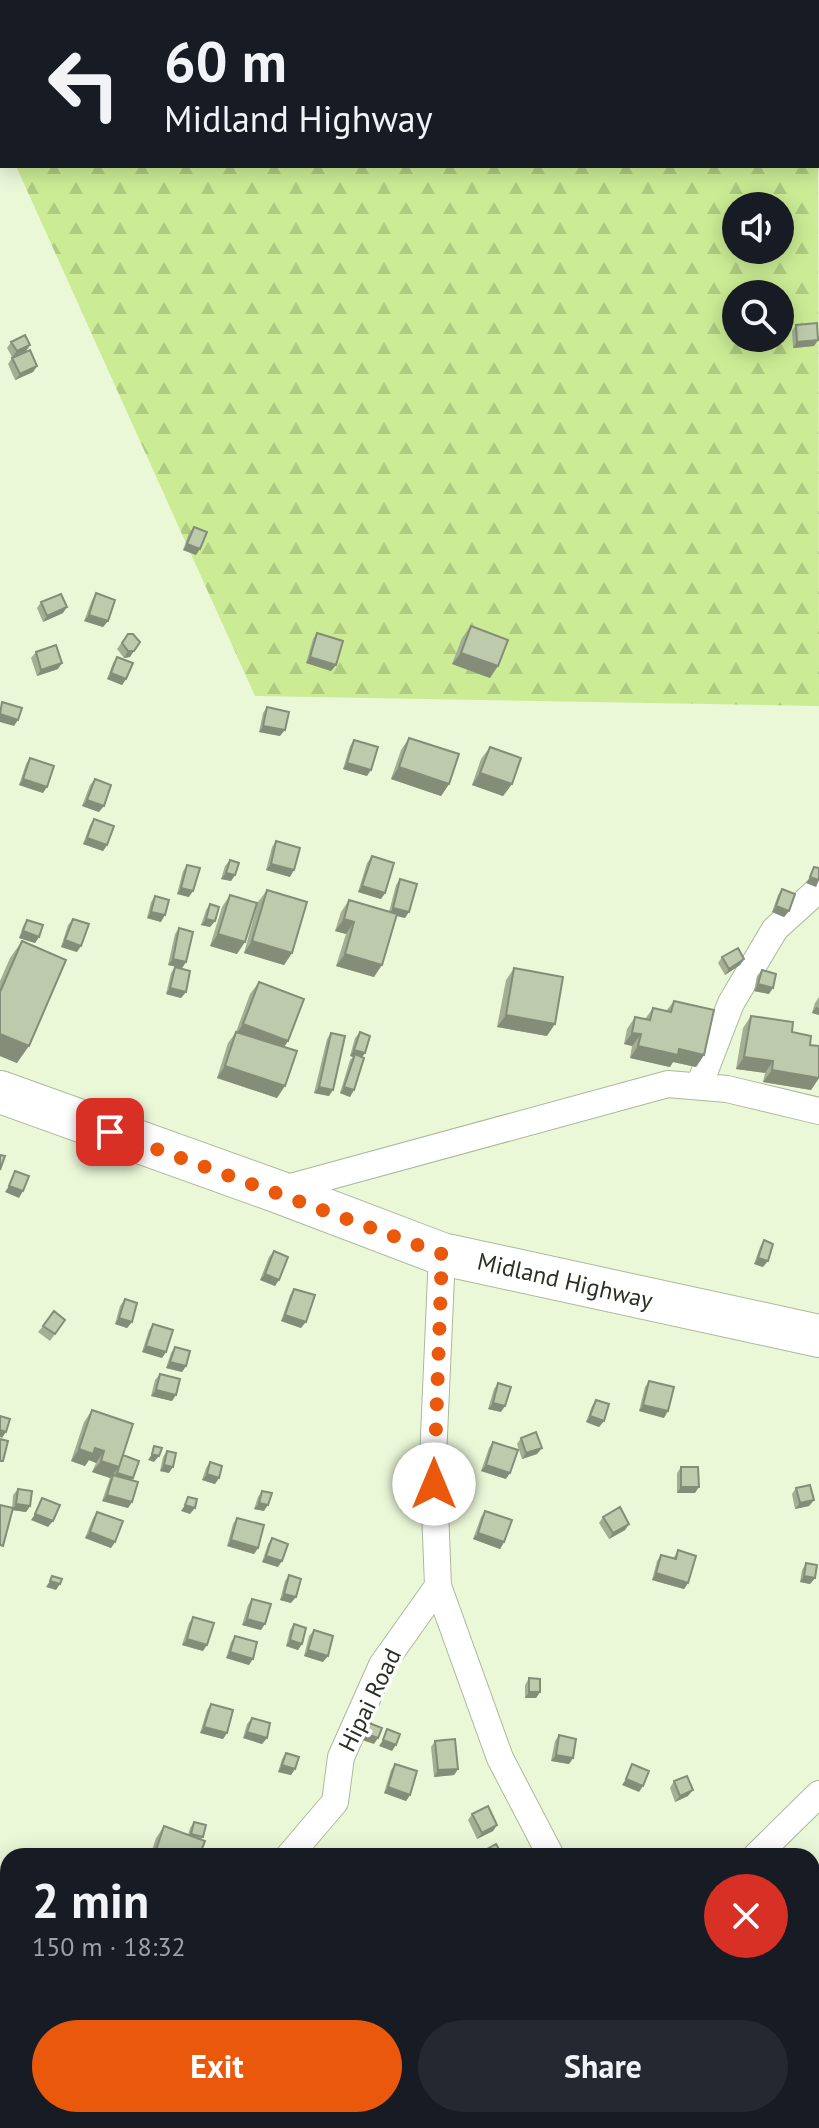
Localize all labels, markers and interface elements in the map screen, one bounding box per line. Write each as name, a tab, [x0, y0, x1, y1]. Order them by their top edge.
text: 60 m	[164, 25, 287, 97]
icon: left	[32, 32, 136, 136]
text: Midland Highway	[164, 95, 433, 142]
map controls	[722, 192, 794, 352]
button: sound	[722, 192, 794, 264]
button: search	[722, 280, 794, 352]
pin	[76, 1098, 144, 1166]
icon: arrive	[88, 1110, 132, 1154]
street label: Midland Highway	[474, 1245, 656, 1316]
position arrow	[392, 1442, 476, 1526]
street label: Hipai Road	[331, 1643, 408, 1757]
text: 2 min	[32, 1869, 149, 1931]
button: close	[704, 1874, 788, 1958]
text: 150 m · 18:32	[32, 1930, 186, 1963]
button: Exit	[32, 2020, 402, 2112]
button: Share	[418, 2020, 788, 2112]

